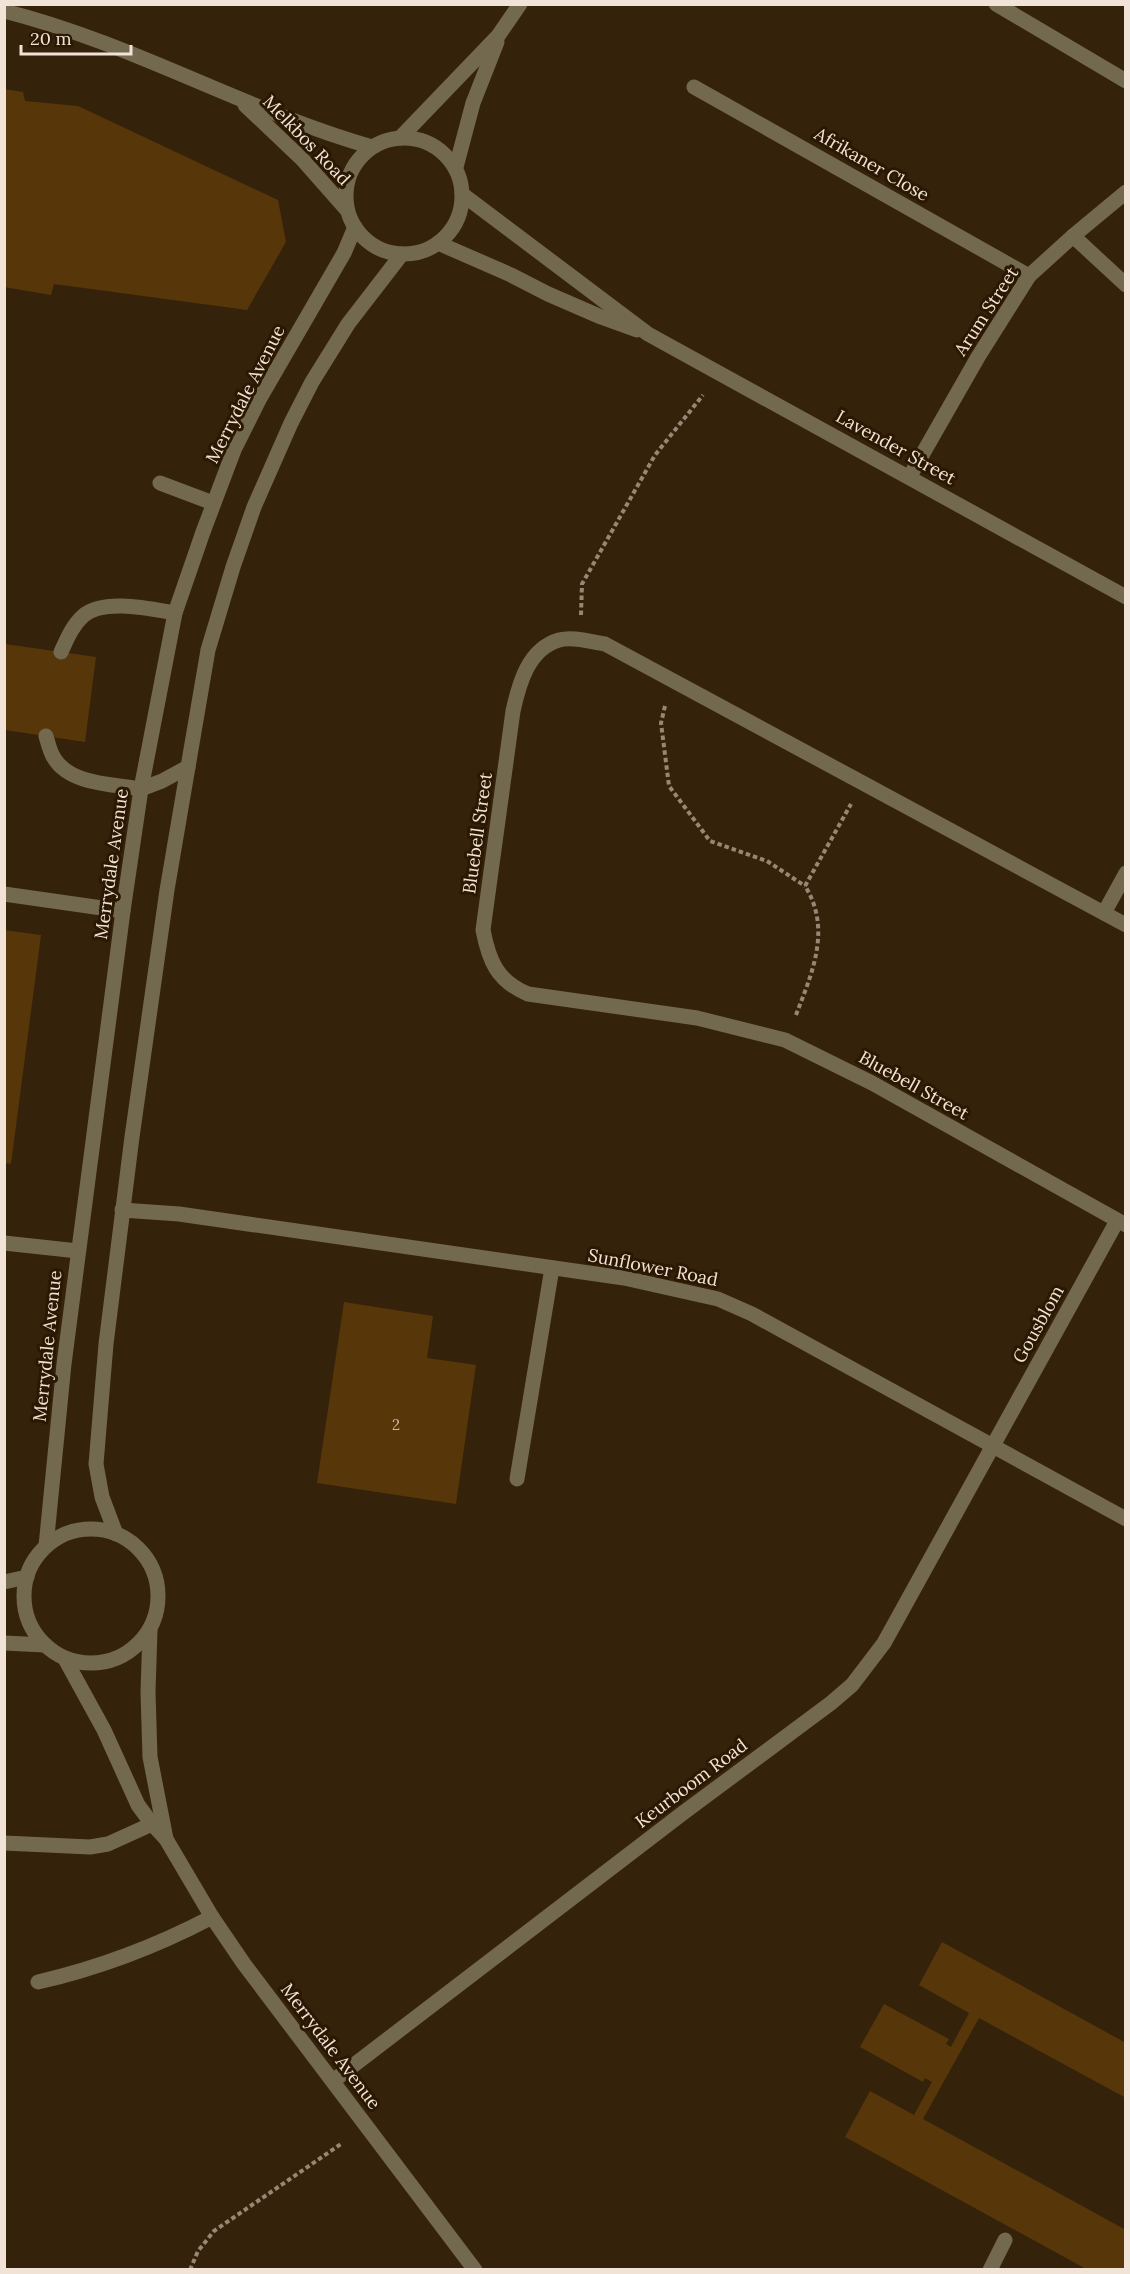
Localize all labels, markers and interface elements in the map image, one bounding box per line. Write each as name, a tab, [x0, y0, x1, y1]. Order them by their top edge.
scale bar	[21, 18, 130, 56]
text: 20 m	[30, 27, 72, 50]
street label: Melkbos Road	[258, 90, 356, 190]
street label: Afrikaner Close	[810, 121, 934, 206]
street label: Arum Street	[948, 262, 1023, 361]
street label: Merrydale Avenue	[200, 321, 290, 467]
street label: Lavender Street	[832, 405, 960, 489]
street label: Bluebell Street	[457, 771, 497, 895]
street label: Merrydale Avenue	[89, 787, 133, 941]
street label: Bluebell Street	[855, 1045, 973, 1125]
street label: Sunflower Road	[586, 1243, 720, 1291]
street label: Merrydale Avenue	[28, 1269, 66, 1423]
street label: Gousblom	[1007, 1281, 1069, 1367]
house number: 2	[392, 1415, 400, 1434]
street label: Keurboom Road	[630, 1733, 752, 1833]
street label: Merrydale Avenue	[276, 1978, 386, 2114]

